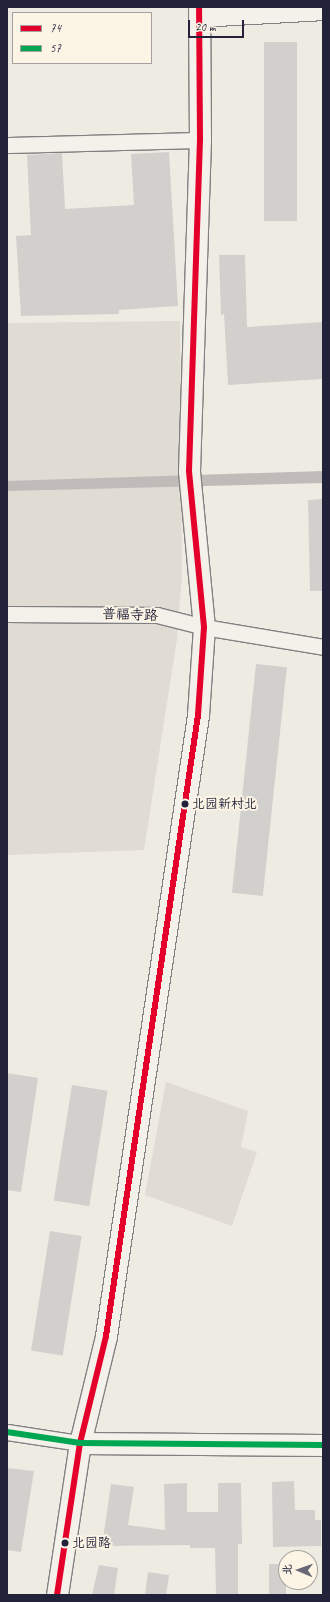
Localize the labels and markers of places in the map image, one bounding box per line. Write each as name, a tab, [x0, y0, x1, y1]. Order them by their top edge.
place label: 北园新村北	[192, 796, 257, 812]
marker: 北园新村北	[180, 799, 190, 809]
place label: 北园路	[72, 1535, 111, 1551]
marker: 北园路	[60, 1538, 70, 1548]

